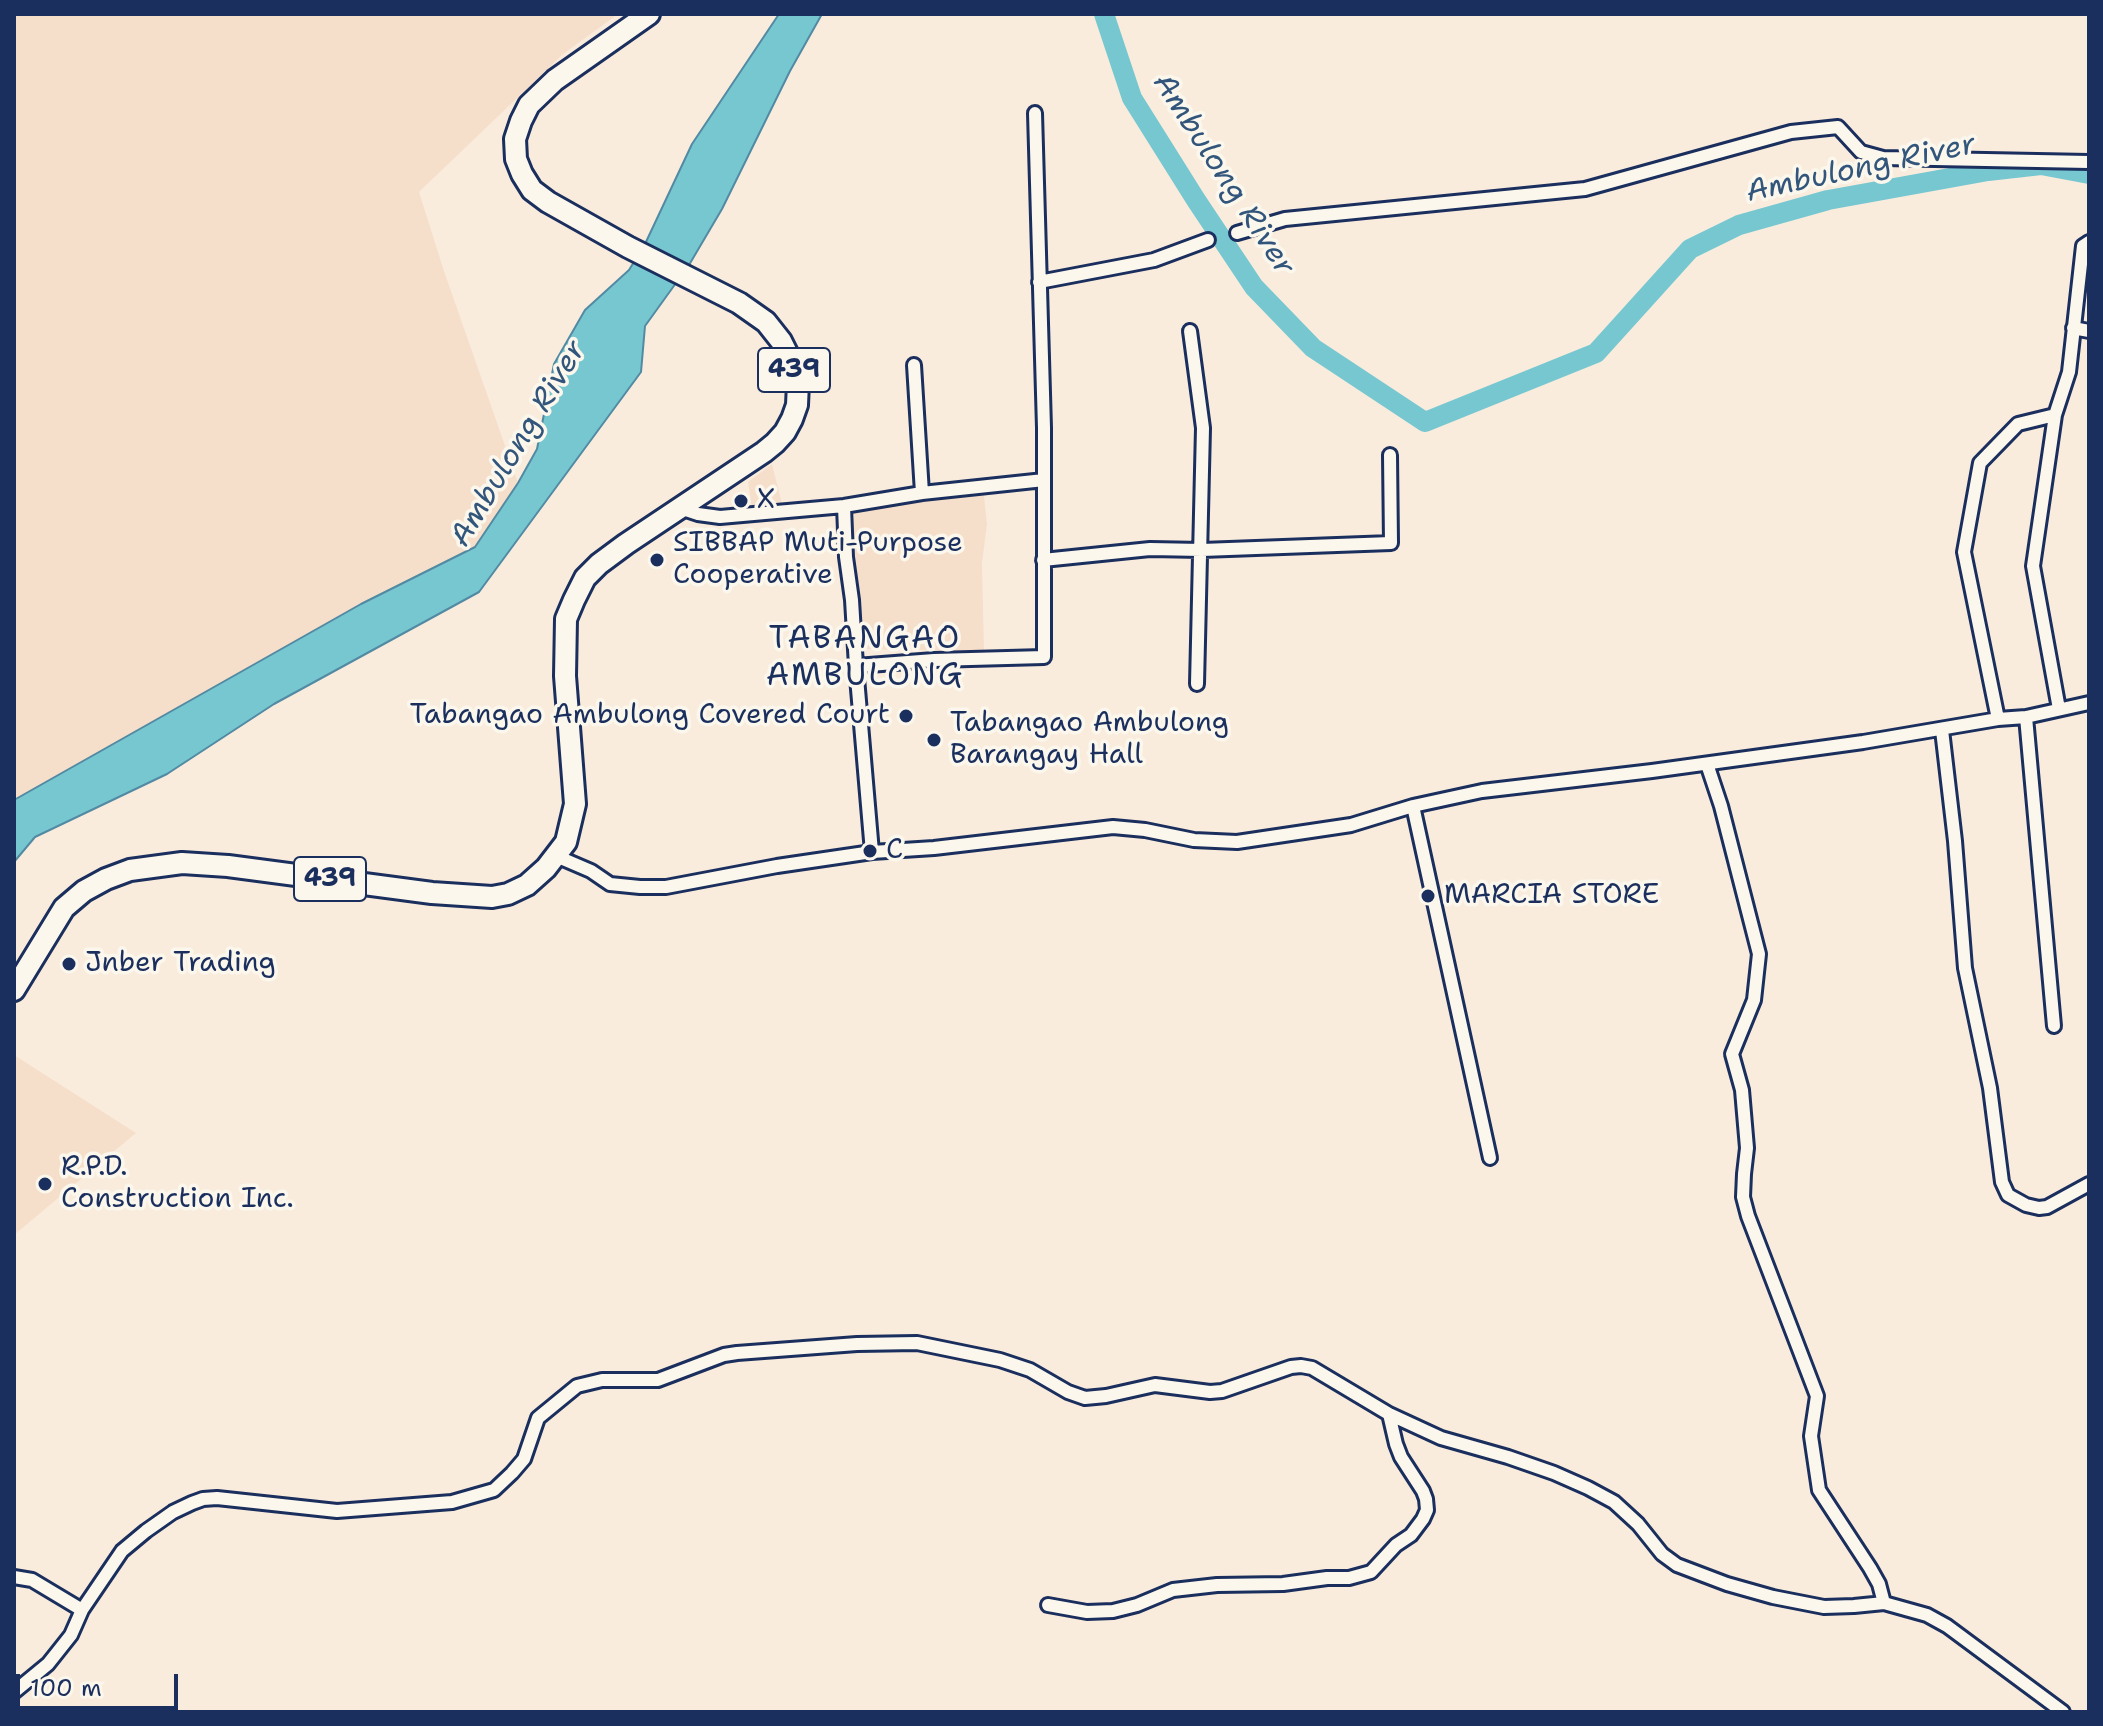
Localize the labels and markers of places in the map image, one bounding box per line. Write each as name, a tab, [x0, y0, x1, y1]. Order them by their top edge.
place label: X	[757, 484, 775, 518]
marker: X	[732, 492, 750, 510]
place label: SIBBAP Muti-Purpose Cooperative	[673, 527, 963, 593]
marker: SIBBAP Muti-Purpose Cooperative	[648, 551, 666, 569]
place label: Tabangao Ambulong Covered Court	[410, 699, 890, 733]
marker: Tabangao Ambulong Covered Court	[897, 707, 915, 725]
place label: Tabangao Ambulong Barangay Hall	[950, 707, 1229, 773]
marker: Tabangao Ambulong Barangay Hall	[925, 731, 943, 749]
place label: C	[886, 834, 903, 868]
marker: C	[861, 842, 879, 860]
place label: MARCIA STORE	[1444, 879, 1659, 913]
marker: MARCIA STORE	[1419, 887, 1437, 905]
place label: Jnber Trading	[85, 947, 276, 981]
marker: Jnber Trading	[60, 955, 78, 973]
place label: R.P.D. Construction Inc.	[61, 1151, 294, 1217]
marker: R.P.D. Construction Inc.	[36, 1175, 54, 1193]

